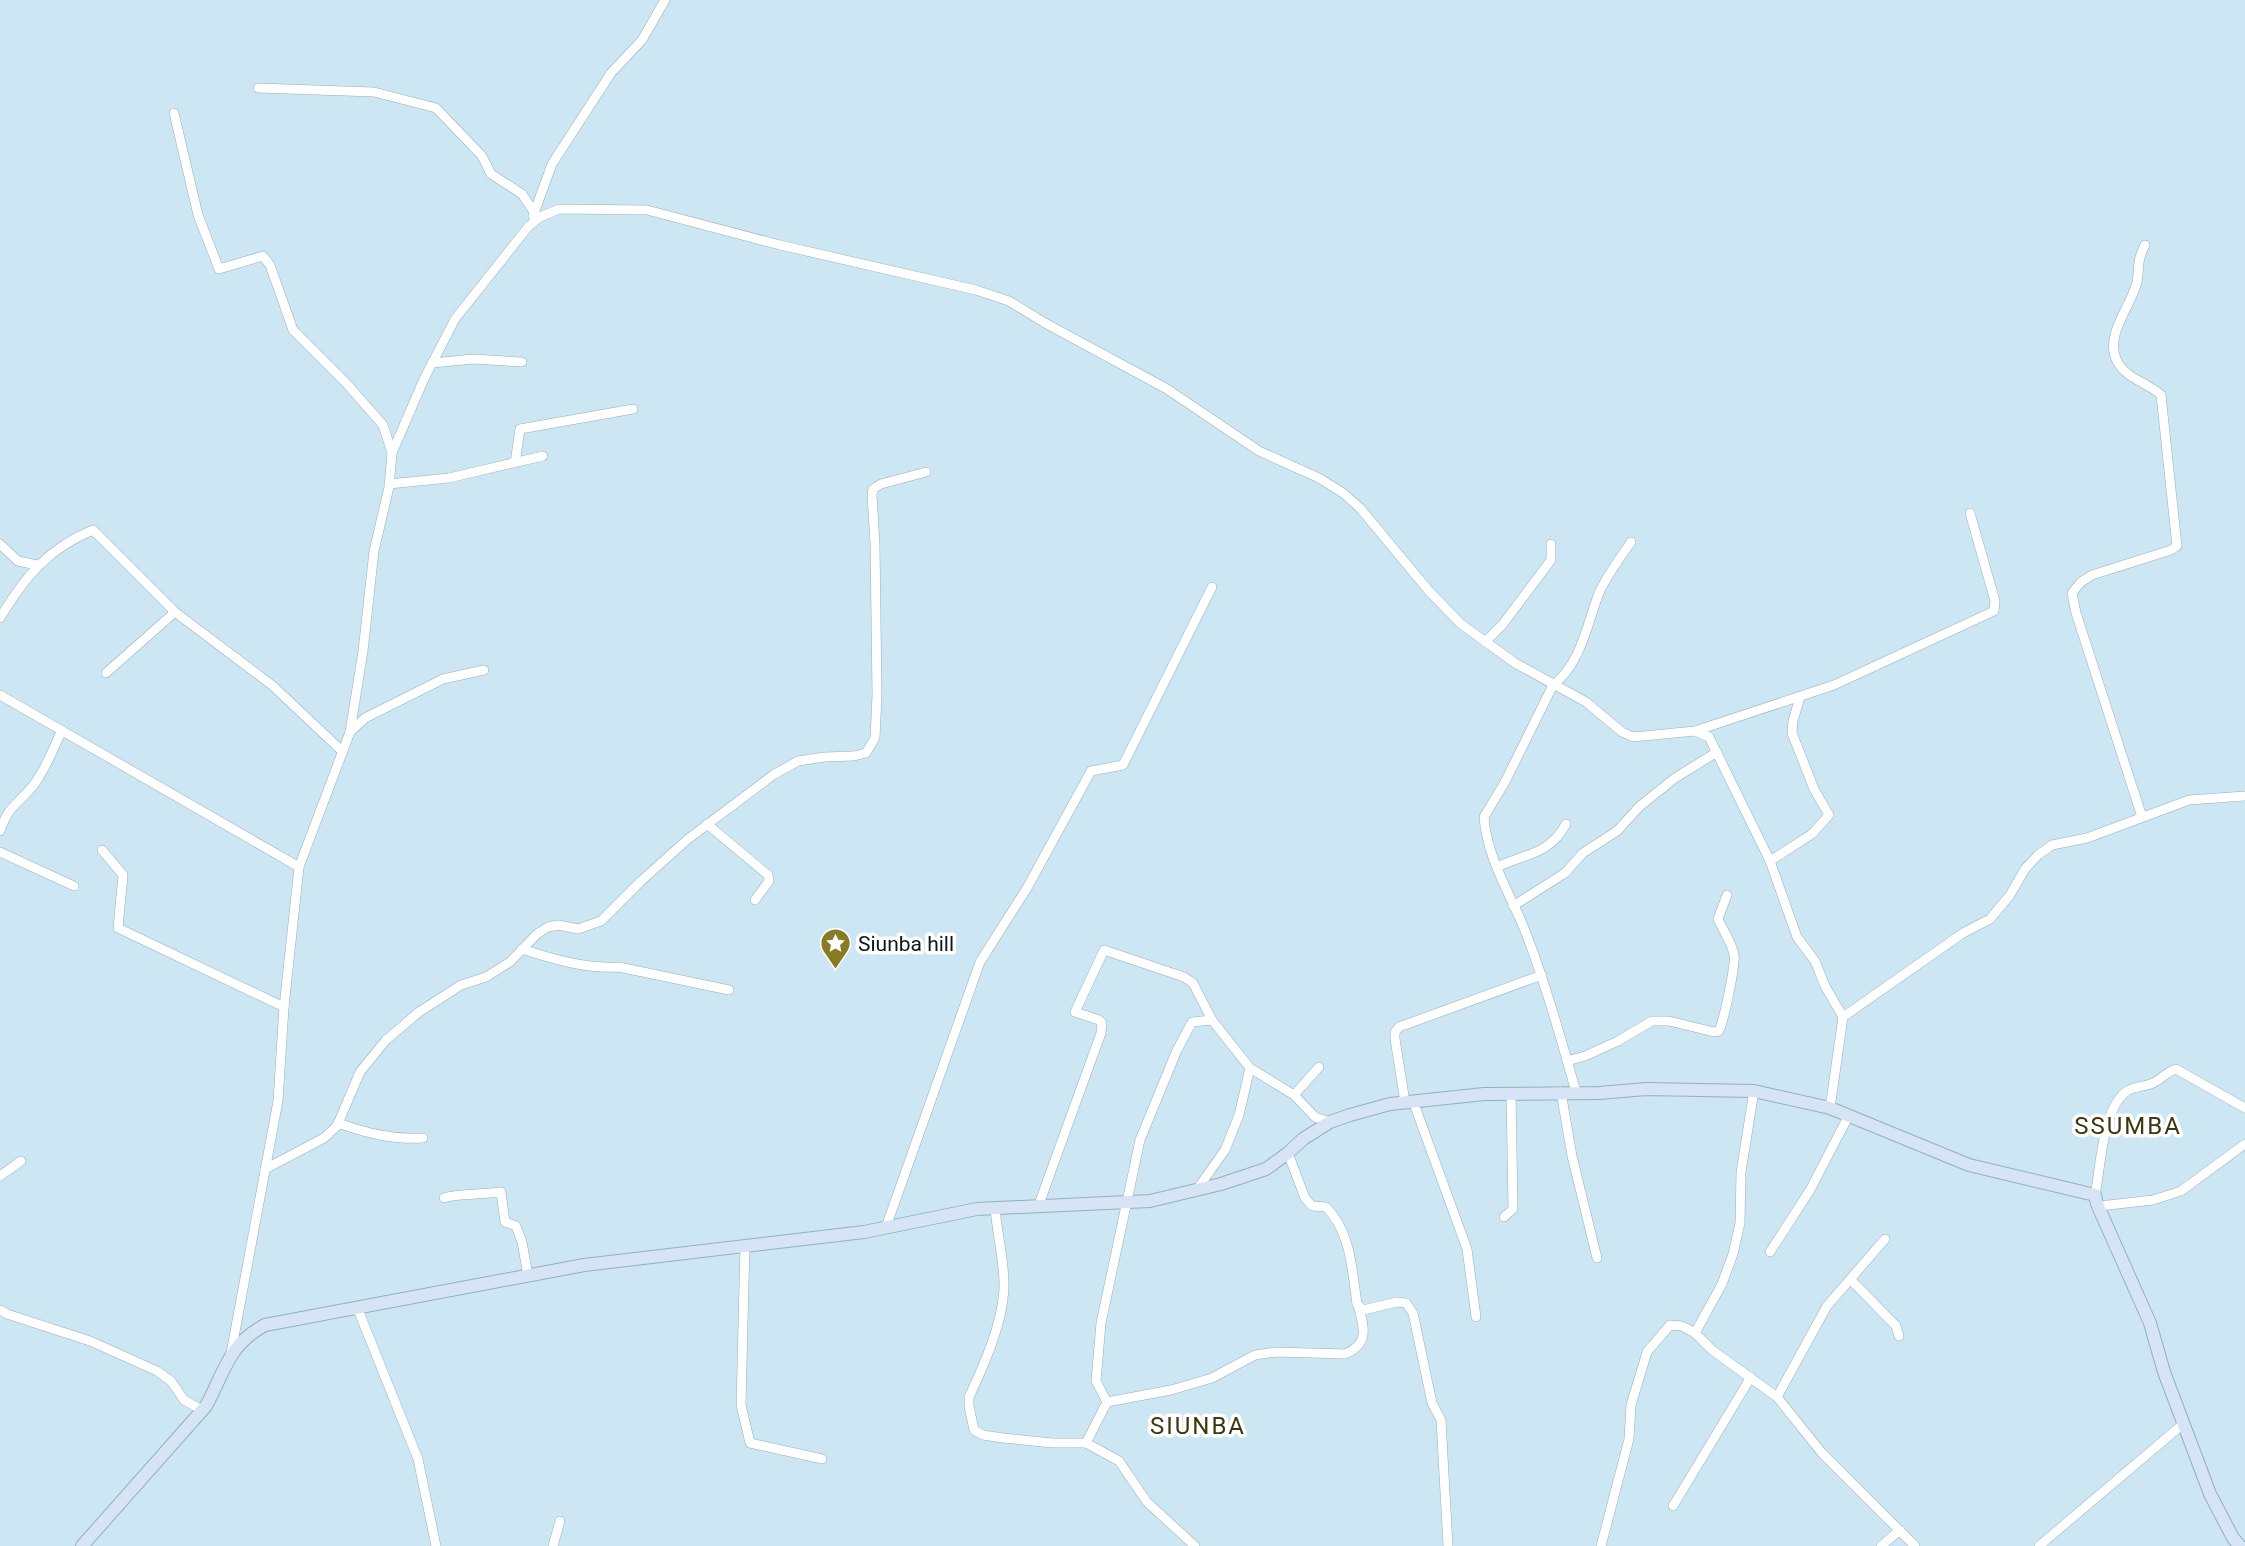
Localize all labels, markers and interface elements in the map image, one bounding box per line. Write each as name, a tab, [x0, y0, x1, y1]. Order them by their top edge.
place icon: Siunba hill	[818, 927, 852, 971]
place label: Siunba hill	[858, 932, 954, 956]
district label: SSUMBA	[2074, 1112, 2182, 1140]
district label: SIUNBA	[1150, 1412, 1246, 1440]

